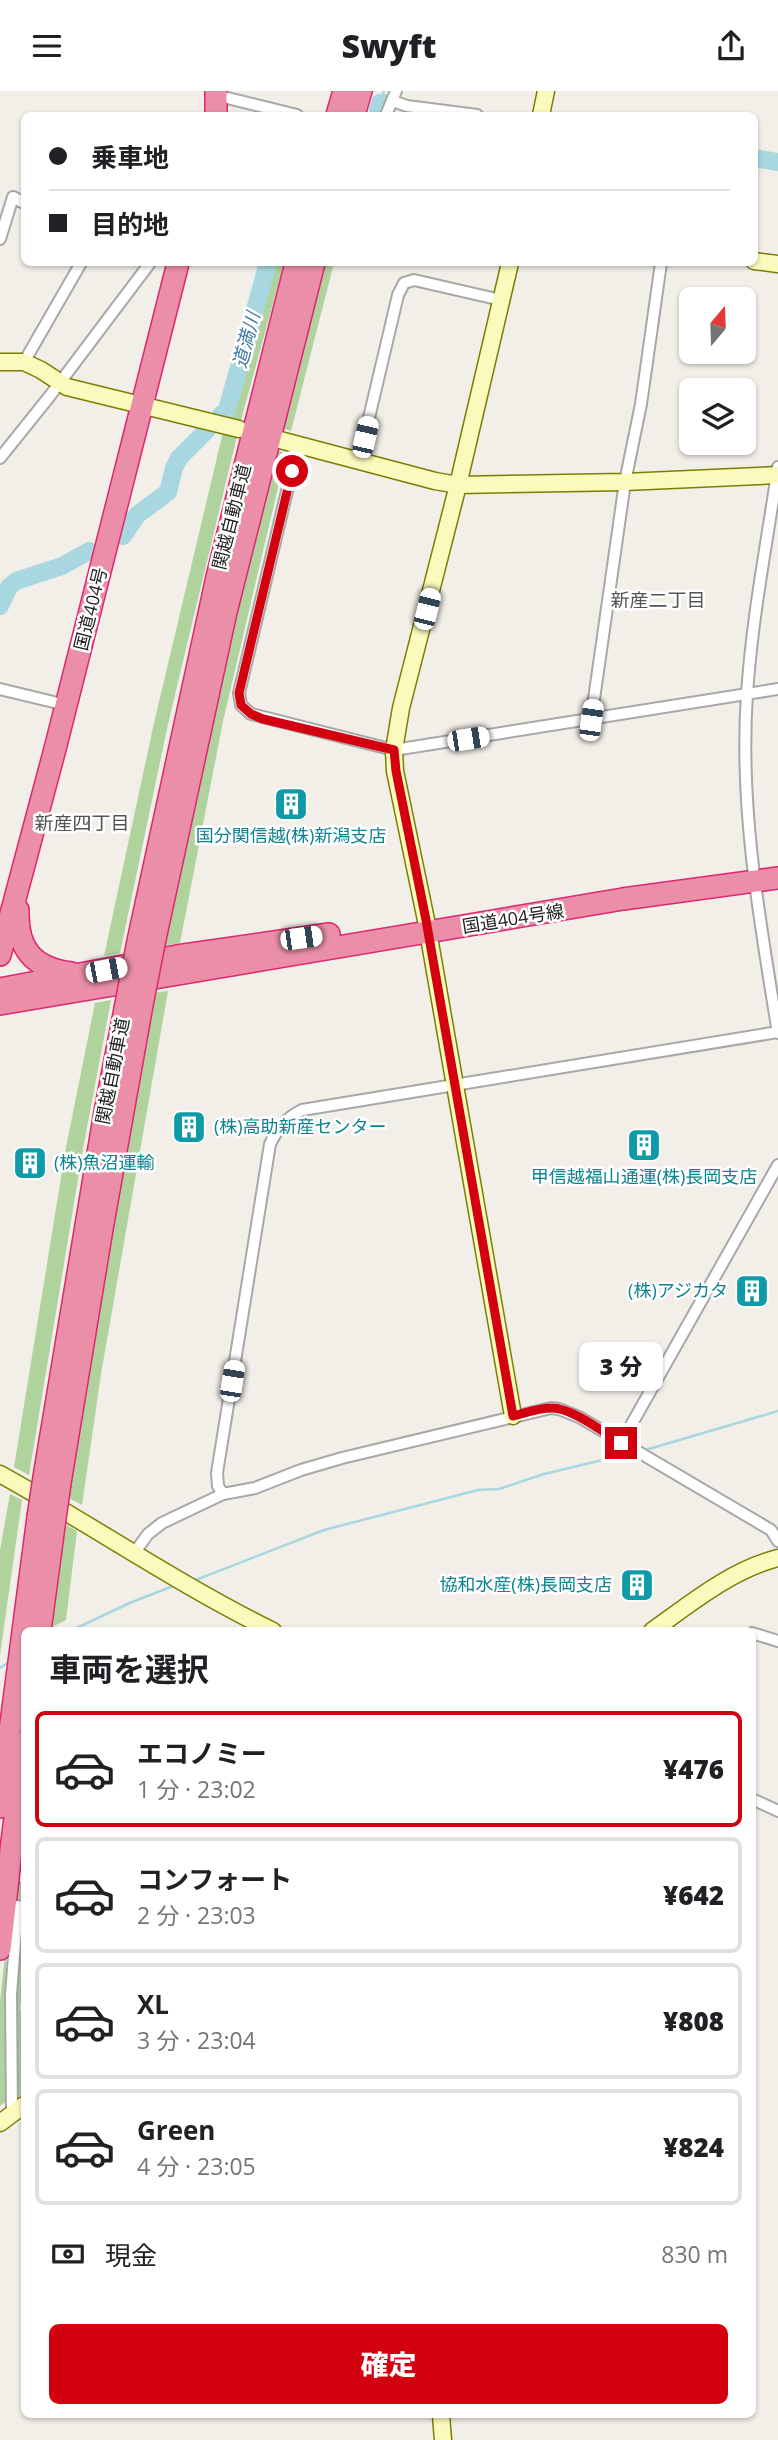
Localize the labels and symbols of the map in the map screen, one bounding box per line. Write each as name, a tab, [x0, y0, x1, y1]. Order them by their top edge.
north arrow	[679, 287, 756, 364]
water label: 道満川	[226, 307, 266, 371]
car	[351, 414, 380, 460]
route start	[276, 455, 308, 487]
street label: 関越自動車道	[206, 461, 256, 572]
street label: 国道404号	[68, 565, 112, 653]
car	[412, 586, 443, 632]
district label: 新産二丁目	[610, 587, 706, 613]
car	[578, 698, 605, 742]
car	[446, 725, 491, 753]
building icon: 国分関信越(株)新潟支店	[272, 785, 310, 823]
district label: 新産四丁目	[34, 810, 130, 836]
place label: 国分関信越(株)新潟支店	[196, 823, 386, 847]
street label: 国道404号線	[460, 898, 566, 938]
car	[279, 925, 324, 951]
car	[84, 956, 129, 984]
street label: 関越自動車道	[90, 1016, 134, 1126]
building icon: (株)高助新産センター	[170, 1108, 208, 1146]
place label: (株)高助新産センター	[214, 1114, 387, 1138]
building icon: 甲信越福山通運(株)長岡支店	[625, 1126, 663, 1164]
building icon: (株)魚沼運輸	[11, 1144, 49, 1182]
place label: (株)魚沼運輸	[54, 1150, 155, 1174]
place label: 甲信越福山通運(株)長岡支店	[531, 1164, 757, 1188]
building icon: (株)アジカタ	[733, 1272, 771, 1310]
place label: (株)アジカタ	[628, 1278, 728, 1302]
callout: 3 分	[579, 1341, 663, 1391]
car	[219, 1359, 246, 1403]
route end	[605, 1427, 637, 1459]
building icon: 協和水産(株)長岡支店	[618, 1566, 656, 1604]
place label: 協和水産(株)長岡支店	[439, 1572, 612, 1596]

